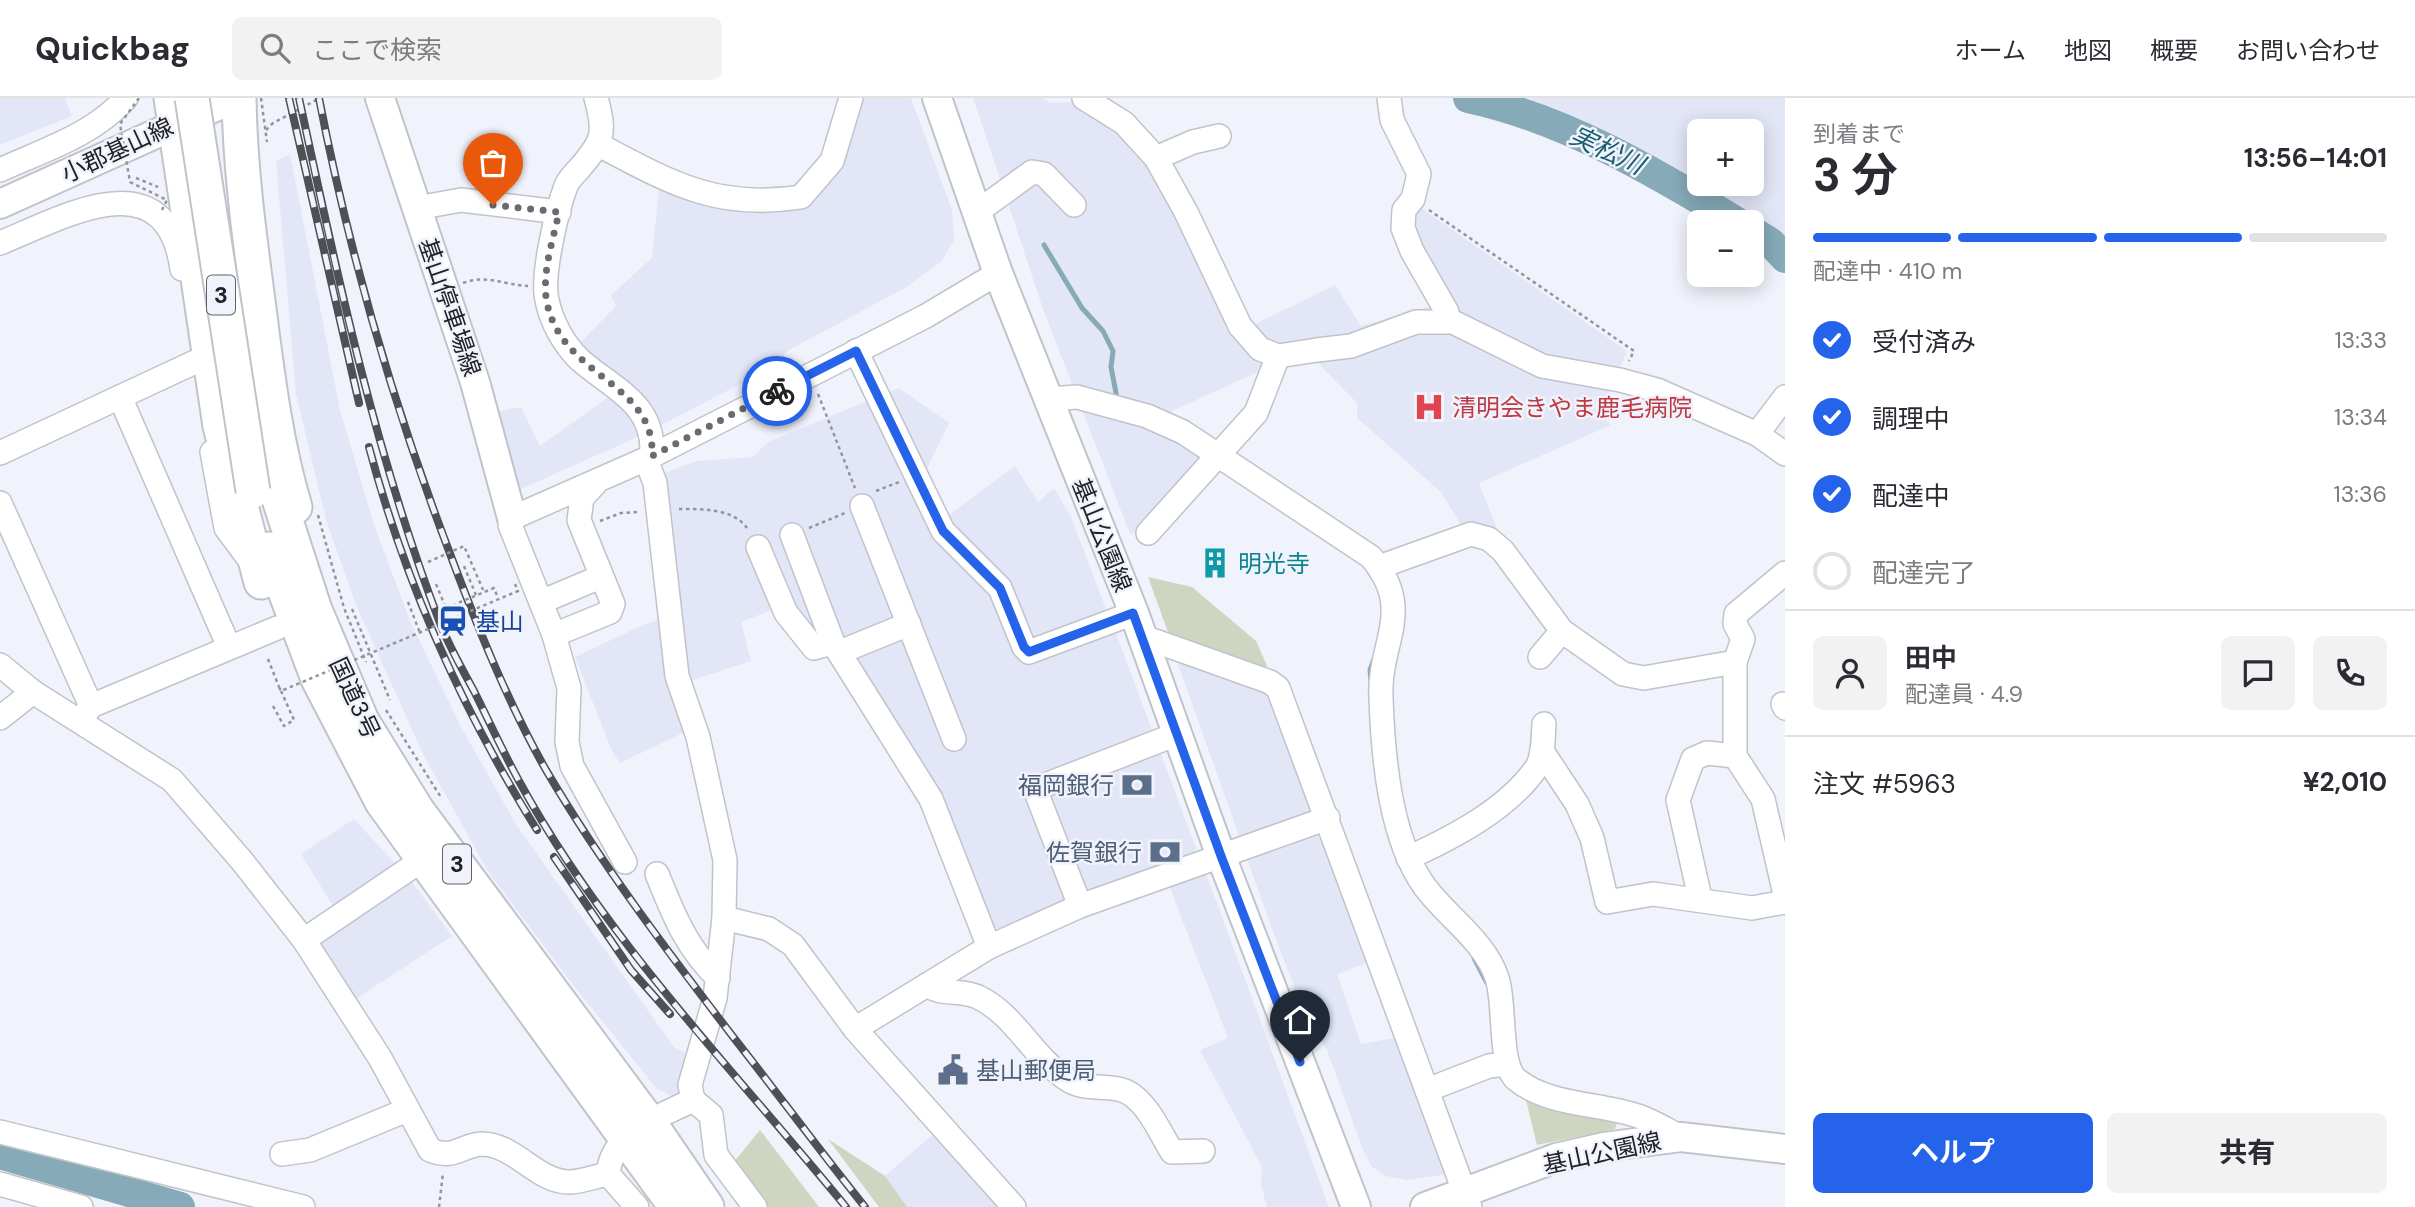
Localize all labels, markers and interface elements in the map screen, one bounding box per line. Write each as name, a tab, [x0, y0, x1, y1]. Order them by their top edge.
search box	[232, 17, 722, 80]
text: Quickbag	[35, 27, 190, 70]
icon: search	[256, 29, 294, 67]
text: ここで検索	[312, 33, 442, 67]
text: ホーム	[1955, 35, 2026, 66]
text: 地図	[2064, 35, 2112, 66]
text: 概要	[2150, 35, 2198, 66]
text: お問い合わせ	[2236, 35, 2380, 66]
street label: 小郡基山線	[56, 111, 178, 189]
water label: 実松川	[1564, 118, 1652, 183]
map controls	[1687, 119, 1764, 287]
button: +	[1687, 119, 1764, 196]
text: 到着まで	[1813, 119, 1905, 149]
pin	[463, 133, 523, 205]
text: 13:56–14:01	[2244, 141, 2387, 175]
icon: bag	[474, 144, 512, 182]
text: 3 分	[1813, 145, 1898, 205]
button: −	[1687, 210, 1764, 287]
street label: 基山停車場線	[412, 234, 488, 380]
text: 配達中 · 410 m	[1813, 256, 1962, 286]
road number: 3	[207, 276, 235, 314]
icon: check	[1813, 321, 1851, 359]
text: 受付済み	[1872, 325, 1976, 359]
text: 13:33	[2334, 325, 2387, 355]
courier	[742, 356, 812, 426]
icon: bike	[758, 372, 796, 410]
hospital icon: 清明会きやま鹿毛病院	[1412, 390, 1446, 424]
place label: 清明会きやま鹿毛病院	[1452, 392, 1692, 423]
icon: check	[1813, 398, 1851, 436]
text: 調理中	[1872, 402, 1950, 436]
text: 13:34	[2334, 402, 2387, 432]
street label: 基山公園線	[1065, 474, 1139, 596]
icon: check	[1813, 475, 1851, 513]
text: 配達中	[1872, 479, 1950, 513]
text: 13:36	[2334, 479, 2387, 509]
building icon: 明光寺	[1198, 546, 1232, 580]
place label: 明光寺	[1238, 548, 1310, 579]
text: 配達完了	[1872, 556, 1976, 590]
station icon: 基山	[436, 604, 470, 638]
place label: 基山	[476, 606, 524, 637]
button: person	[1813, 636, 1887, 710]
button: chat	[2221, 636, 2295, 710]
button: phone	[2313, 636, 2387, 710]
text: 田中	[1905, 641, 1957, 675]
street label: 国道3号	[323, 652, 387, 744]
text: 配達員 · 4.9	[1905, 679, 2023, 709]
text: ¥2,010	[2303, 765, 2387, 799]
text: 注文 #5963	[1813, 767, 1956, 801]
bank icon: 福岡銀行	[1120, 768, 1154, 802]
place label: 福岡銀行	[1018, 770, 1114, 801]
bank icon: 佐賀銀行	[1148, 835, 1182, 869]
place label: 佐賀銀行	[1046, 837, 1142, 868]
road number: 3	[443, 844, 471, 884]
pin	[1270, 990, 1330, 1062]
icon: home	[1281, 1001, 1319, 1039]
public building icon: 基山郵便局	[936, 1053, 970, 1087]
place label: 基山郵便局	[976, 1055, 1096, 1086]
button: ヘルプ	[1813, 1113, 2093, 1193]
button: 共有	[2107, 1113, 2387, 1193]
street label: 基山公園線	[1540, 1125, 1664, 1181]

